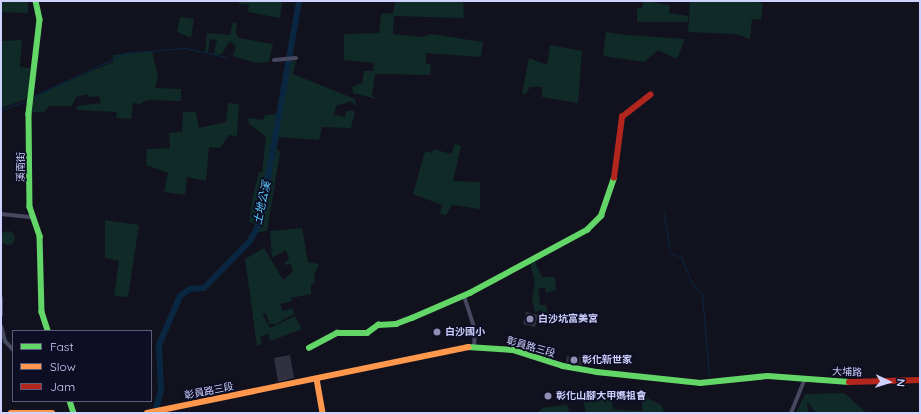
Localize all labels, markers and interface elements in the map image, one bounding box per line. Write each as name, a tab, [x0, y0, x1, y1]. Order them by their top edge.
street label: 溪南街	[15, 152, 27, 182]
water label: 土地公溪	[251, 180, 273, 226]
place label: 白沙坑富美宮	[538, 313, 598, 325]
marker: 白沙坑富美宮	[525, 314, 535, 324]
place label: 白沙國小	[445, 326, 485, 338]
marker: 白沙國小	[432, 327, 442, 337]
legend	[12, 330, 152, 402]
street label: 彰員路三段	[505, 334, 557, 360]
text: Fast	[50, 339, 74, 354]
place label: 彰化新世家	[582, 354, 632, 366]
marker: 彰化新世家	[569, 355, 579, 365]
text: Slow	[50, 359, 76, 374]
north arrow	[869, 362, 909, 402]
street label: 大埔路	[832, 365, 862, 379]
text: N	[894, 378, 908, 387]
text: Jam	[50, 379, 75, 394]
street label: 彰員路三段	[183, 380, 235, 402]
place label: 彰化山腳大甲媽祖會	[556, 390, 646, 402]
marker: 彰化山腳大甲媽祖會	[543, 391, 553, 401]

